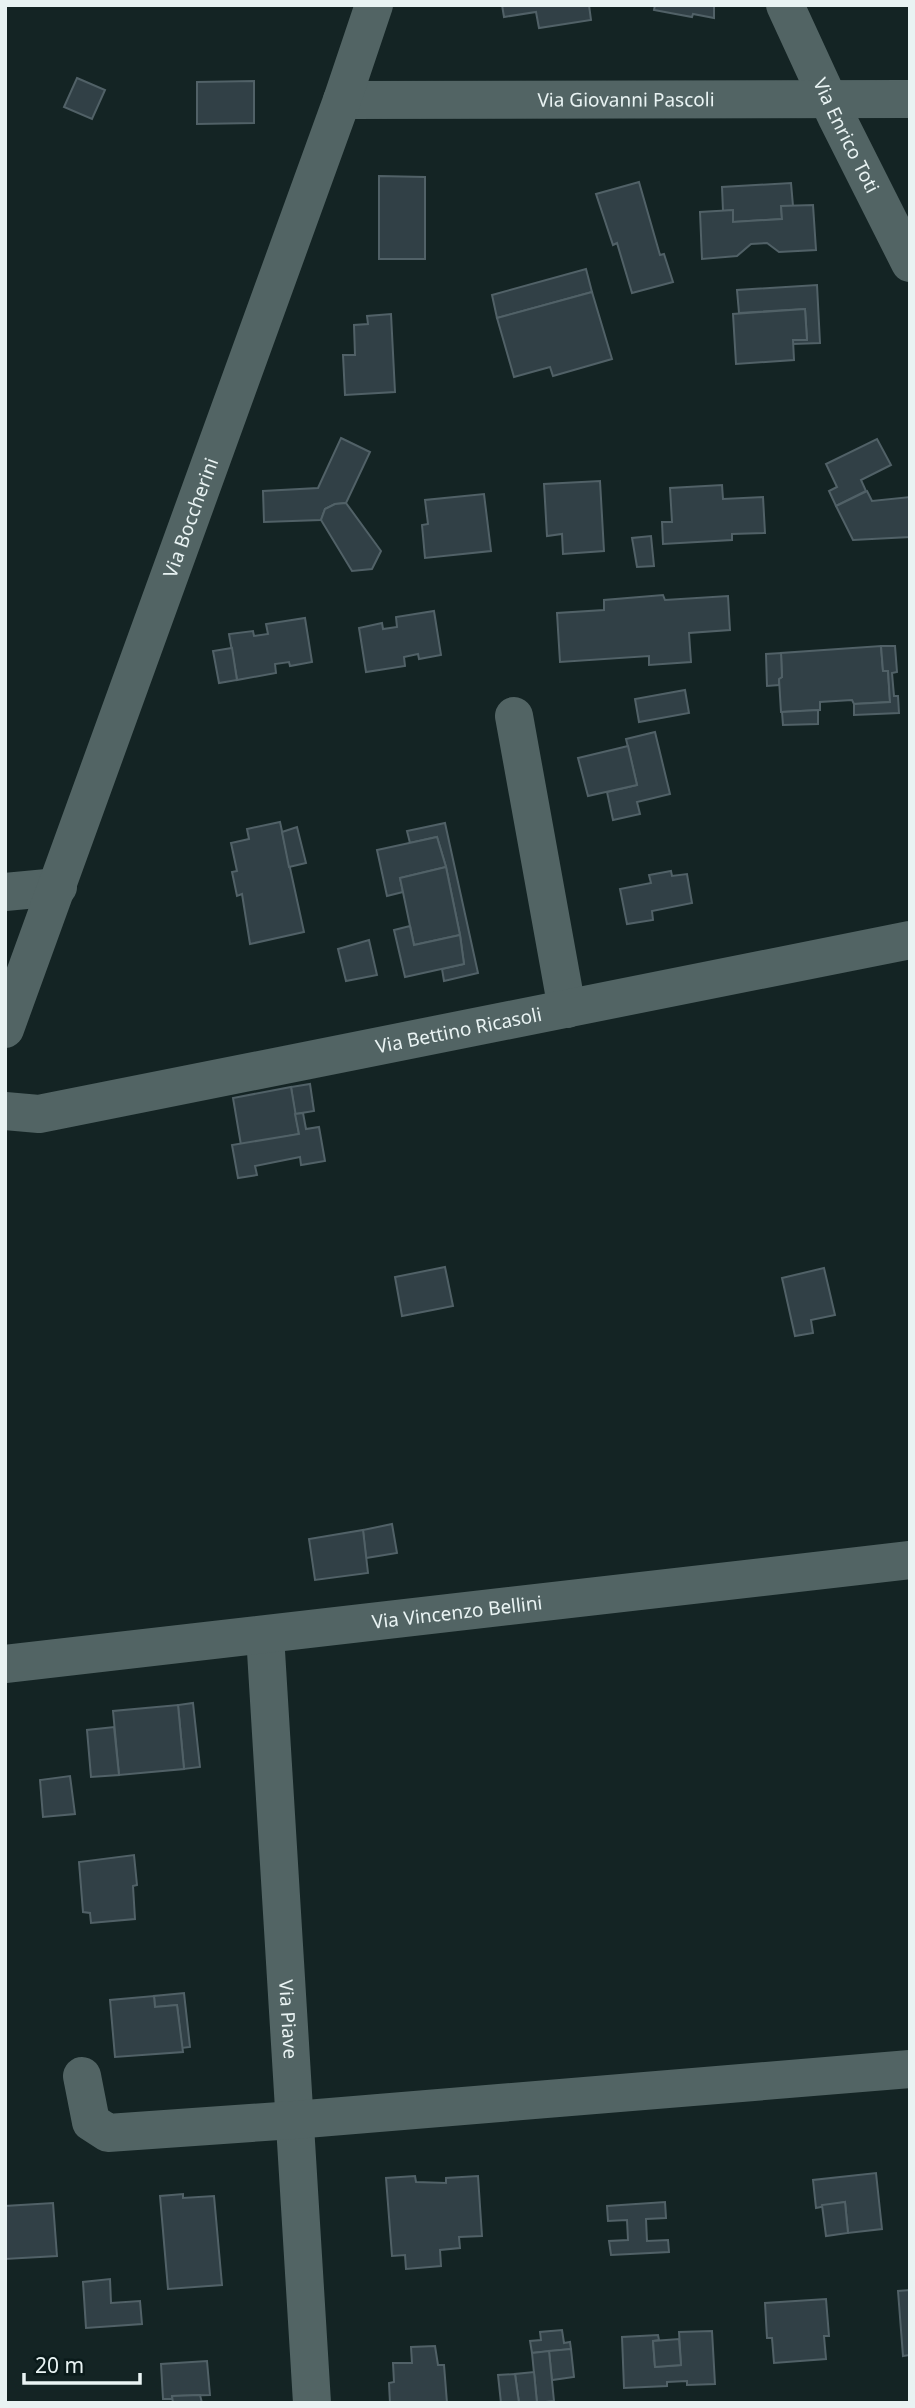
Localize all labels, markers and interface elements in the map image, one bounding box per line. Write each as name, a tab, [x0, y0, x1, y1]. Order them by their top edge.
street label: Via Enrico Toti	[807, 74, 886, 197]
street label: Via Giovanni Pascoli	[537, 86, 715, 113]
street label: Via Boccherini	[157, 454, 224, 581]
street label: Via Bettino Ricasoli	[373, 1001, 544, 1059]
street label: Via Vincenzo Bellini	[370, 1589, 544, 1635]
street label: Via Piave	[273, 1979, 304, 2060]
scale bar	[24, 2342, 140, 2386]
text: 20 m	[35, 2351, 84, 2379]

